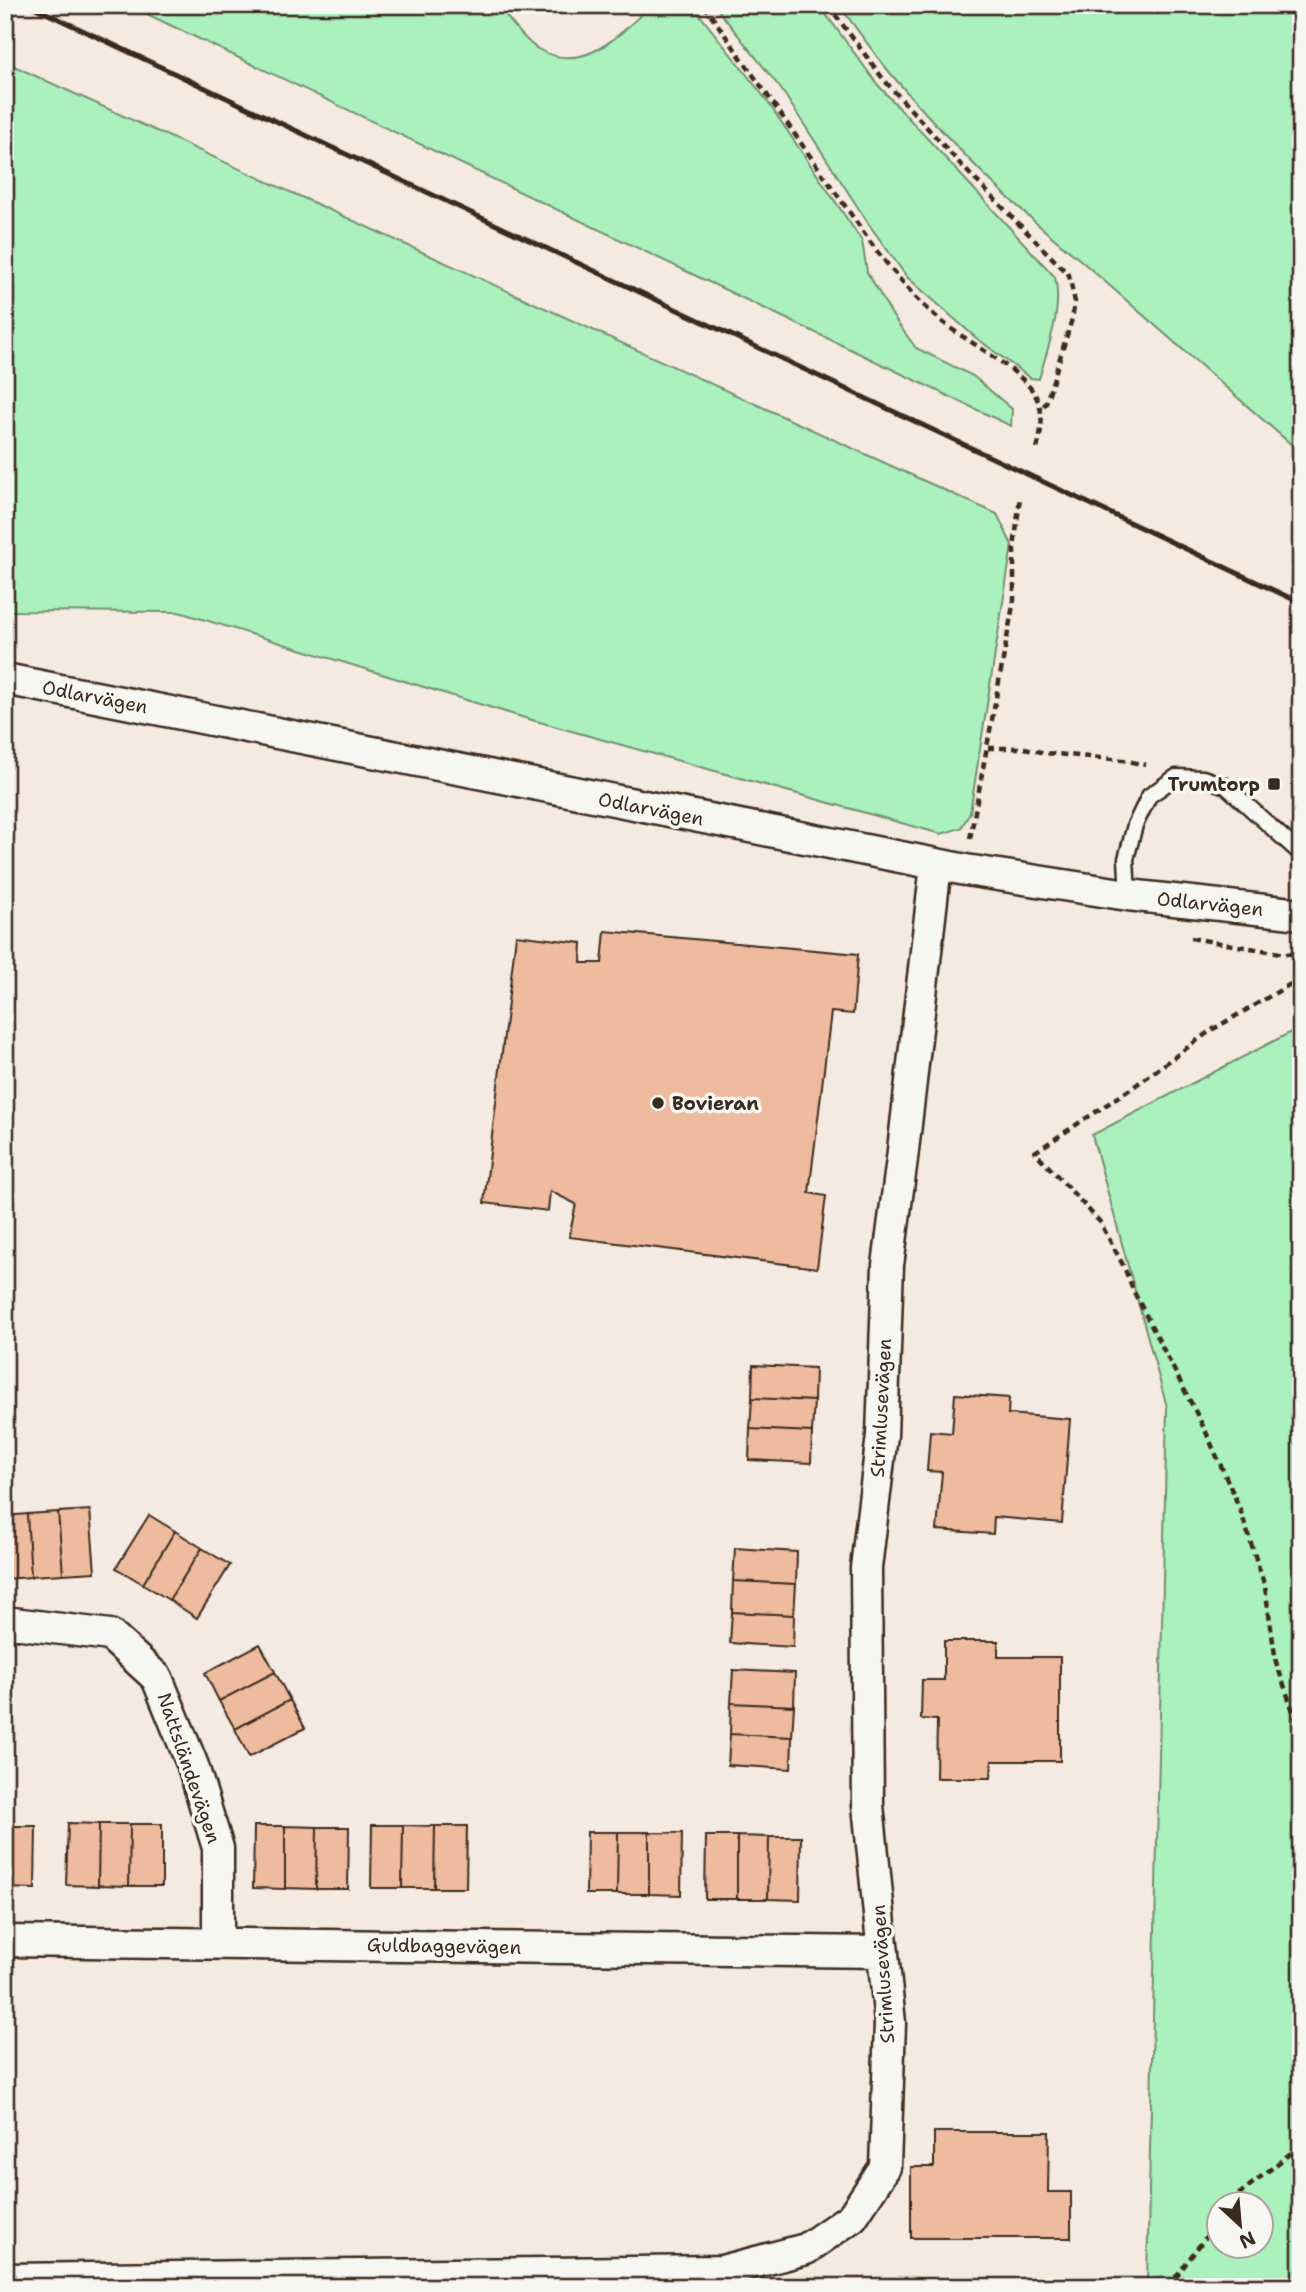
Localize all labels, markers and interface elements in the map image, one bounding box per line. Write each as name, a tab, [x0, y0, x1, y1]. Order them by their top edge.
street label: Odlarvägen	[40, 675, 150, 719]
place label: Trumtorp	[1168, 772, 1260, 797]
marker: Trumtorp	[1266, 776, 1282, 792]
street label: Odlarvägen	[596, 787, 706, 831]
street label: Odlarvägen	[1156, 886, 1264, 922]
place label: Bovieran	[672, 1091, 759, 1116]
marker: Bovieran	[650, 1095, 666, 1111]
street label: Strimlusevägen	[865, 1338, 897, 1478]
street label: Nattsländevägen	[152, 1689, 226, 1847]
street label: Strimlusevägen	[866, 1904, 900, 2044]
street label: Guldbaggevägen	[367, 1932, 521, 1960]
north arrow	[1204, 2190, 1274, 2260]
text: N	[1235, 2225, 1259, 2254]

